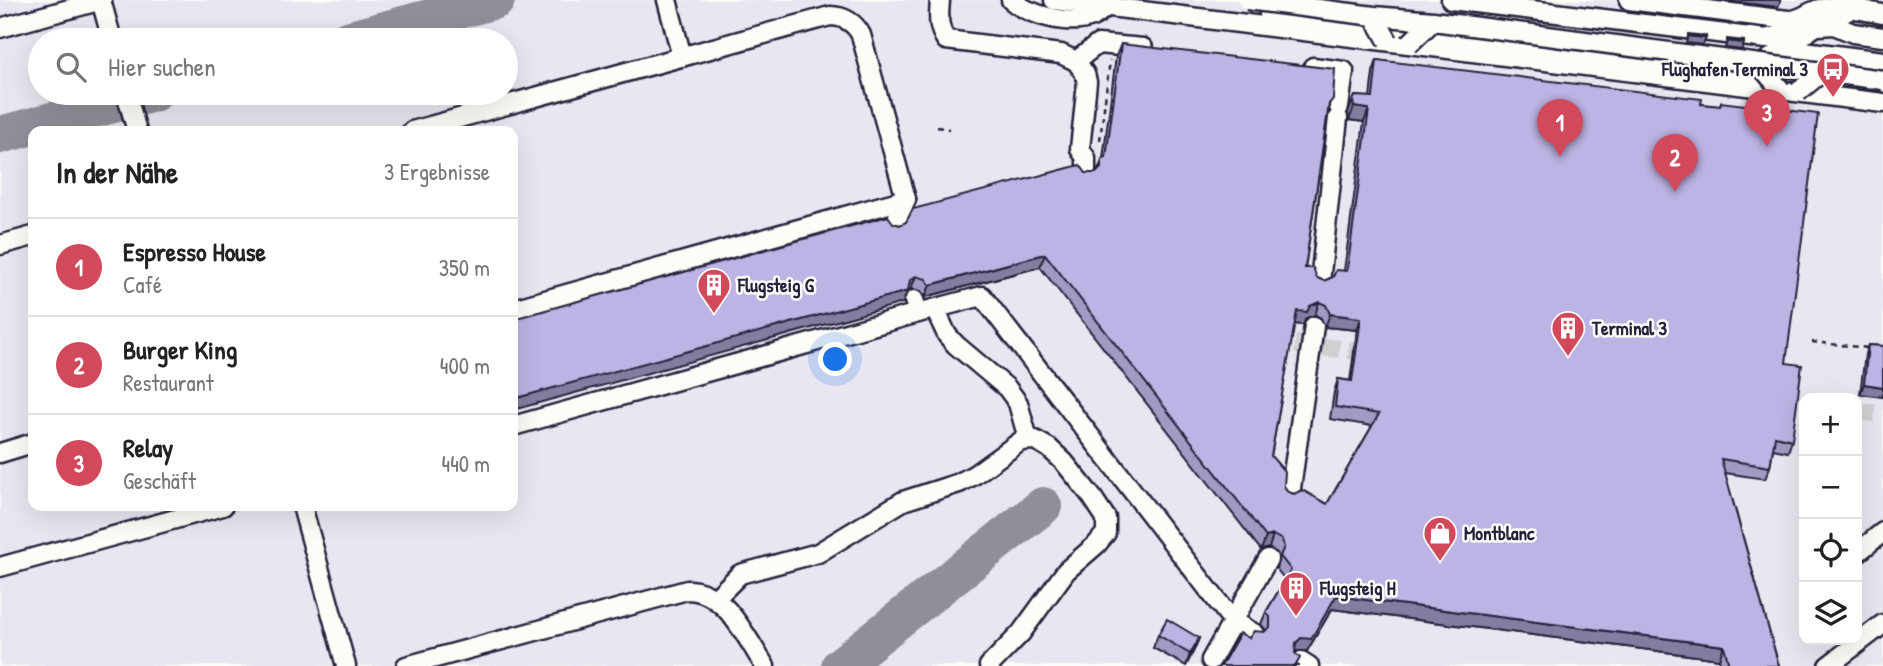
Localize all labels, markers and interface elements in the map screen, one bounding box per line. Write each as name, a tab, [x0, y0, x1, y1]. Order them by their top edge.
search box	[28, 28, 518, 105]
icon: search	[52, 48, 90, 86]
text: Hier suchen	[108, 49, 216, 84]
bus stop icon: Flughafen Terminal 3	[1814, 50, 1852, 99]
place label: Flughafen Terminal 3	[1661, 56, 1808, 83]
pin: 3	[1744, 89, 1790, 147]
pin: 1	[1537, 99, 1583, 157]
pin: 2	[1652, 134, 1698, 192]
text: In der Nähe	[56, 152, 178, 192]
text: 3 Ergebnisse	[384, 156, 490, 187]
text: Espresso House	[123, 234, 266, 269]
text: 1	[75, 252, 83, 283]
text: 350 m	[439, 252, 490, 283]
building icon: Flugsteig G	[695, 266, 733, 315]
text: Café	[123, 269, 162, 300]
place label: Flugsteig G	[737, 272, 815, 299]
building icon: Terminal 3	[1549, 309, 1587, 358]
place label: Terminal 3	[1591, 315, 1667, 341]
text: Burger King	[123, 332, 237, 367]
your location	[818, 342, 852, 376]
text: 2	[74, 350, 84, 381]
text: 400 m	[440, 350, 490, 381]
text: Restaurant	[123, 367, 214, 398]
map controls	[1799, 393, 1862, 645]
button: +	[1799, 393, 1862, 456]
text: Relay	[123, 430, 173, 465]
text: 3	[74, 448, 84, 479]
text: 440 m	[442, 448, 490, 479]
button: −	[1799, 456, 1862, 519]
text: Geschäft	[123, 465, 196, 496]
shop icon: Montblanc	[1421, 514, 1459, 563]
button: locate	[1799, 519, 1862, 582]
place label: Montblanc	[1464, 520, 1535, 546]
building icon: Flugsteig H	[1277, 569, 1315, 618]
place label: Flugsteig H	[1319, 575, 1396, 602]
button: layers	[1799, 582, 1862, 645]

